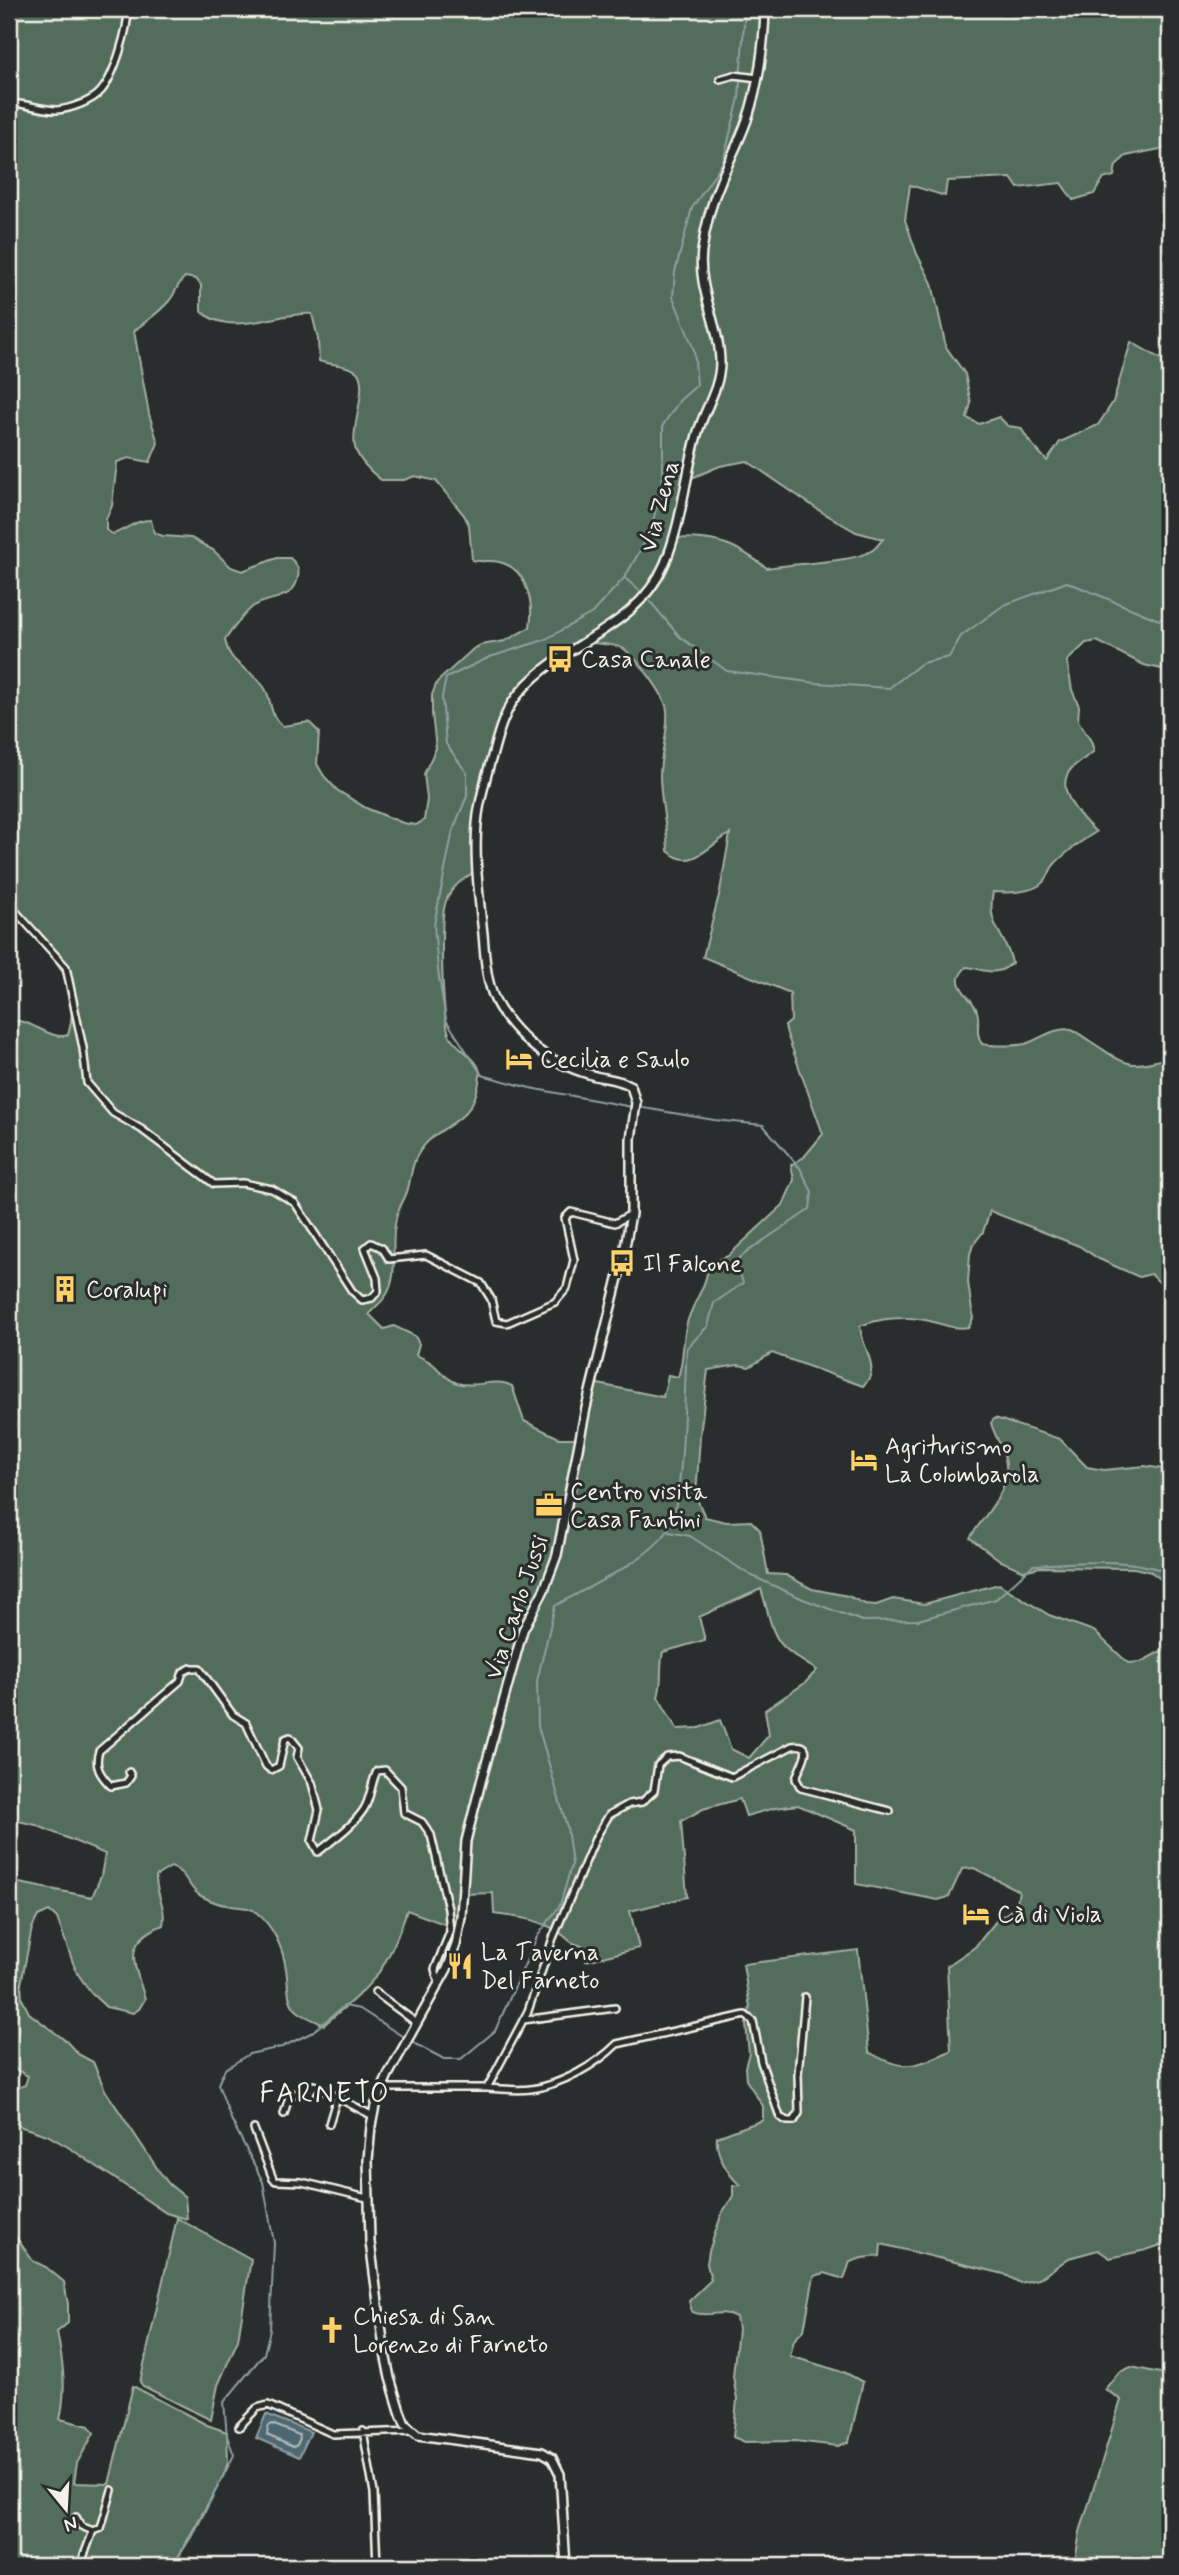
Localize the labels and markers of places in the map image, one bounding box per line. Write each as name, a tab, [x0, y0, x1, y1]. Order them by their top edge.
bus stop icon: Casa Canale	[545, 644, 575, 674]
place label: Casa Canale	[581, 645, 711, 676]
hotel icon: Cecilia e Saulo	[504, 1044, 534, 1074]
place label: Cecilia e Saulo	[540, 1045, 690, 1076]
bus stop icon: Il Falcone	[607, 1248, 637, 1278]
place label: Il Falcone	[643, 1249, 742, 1280]
building icon: Coralupi	[50, 1274, 80, 1304]
place label: Coralupi	[86, 1275, 167, 1306]
place label: Agriturismo La Colombarola	[885, 1432, 1040, 1491]
hotel icon: Agriturismo La Colombarola	[849, 1445, 879, 1475]
place label: Centro visita Casa Fantini	[570, 1477, 708, 1536]
office icon: Centro visita Casa Fantini	[534, 1490, 564, 1520]
hotel icon: Cà di Viola	[961, 1899, 991, 1929]
place label: Cà di Viola	[997, 1900, 1102, 1931]
place label: La Taverna Del Farneto	[481, 1938, 600, 1997]
restaurant icon: La Taverna Del Farneto	[445, 1951, 475, 1981]
place label: Chiesa di San Lorenzo di Farneto	[353, 2302, 548, 2361]
church icon: Chiesa di San Lorenzo di Farneto	[317, 2315, 347, 2345]

